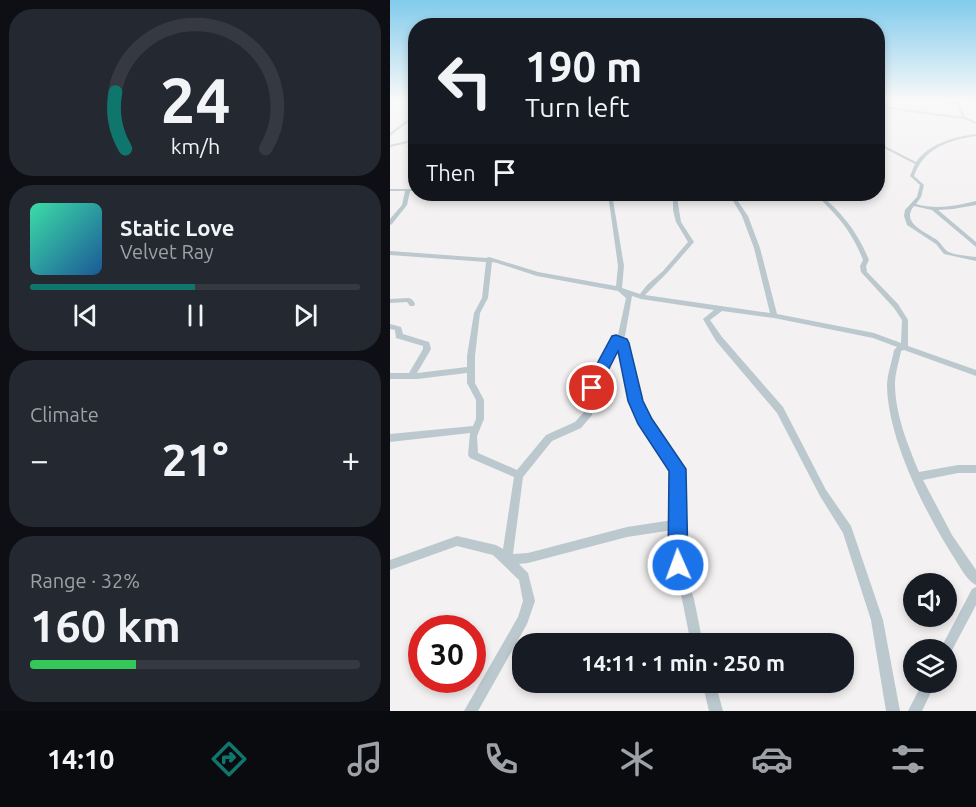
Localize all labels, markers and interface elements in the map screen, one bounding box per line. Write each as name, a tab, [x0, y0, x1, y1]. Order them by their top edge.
icon: left	[426, 42, 504, 120]
text: 190 m	[525, 43, 642, 90]
text: 24	[160, 65, 230, 135]
text: Turn left	[525, 92, 629, 122]
text: km/h	[170, 135, 220, 159]
icon: arrive	[488, 156, 521, 189]
text: Then	[426, 160, 476, 185]
text: Static Love	[120, 215, 235, 240]
text: Velvet Ray	[120, 240, 214, 263]
icon: previous	[69, 299, 102, 332]
icon: pause	[179, 299, 212, 332]
icon: next	[289, 299, 322, 332]
pin	[566, 362, 617, 413]
icon: arrive	[575, 371, 608, 404]
text: Climate	[30, 403, 99, 426]
text: 21°	[162, 434, 228, 485]
text: −	[30, 441, 49, 478]
text: +	[341, 441, 360, 478]
position arrow	[646, 533, 710, 597]
text: Range · 32%	[30, 569, 140, 592]
map controls	[903, 573, 957, 693]
button: sound	[903, 573, 957, 627]
text: 160 km	[30, 600, 181, 651]
speed limit sign: 30	[408, 615, 486, 693]
button: layers	[903, 639, 957, 693]
text: 14:11 · 1 min · 250 m	[581, 650, 785, 675]
icon: directions	[208, 738, 250, 780]
icon: music	[344, 738, 386, 780]
icon: phone	[480, 738, 522, 780]
icon: climate	[616, 738, 658, 780]
icon: car	[751, 738, 793, 780]
icon: filters	[887, 738, 929, 780]
text: 14:10	[47, 744, 114, 774]

